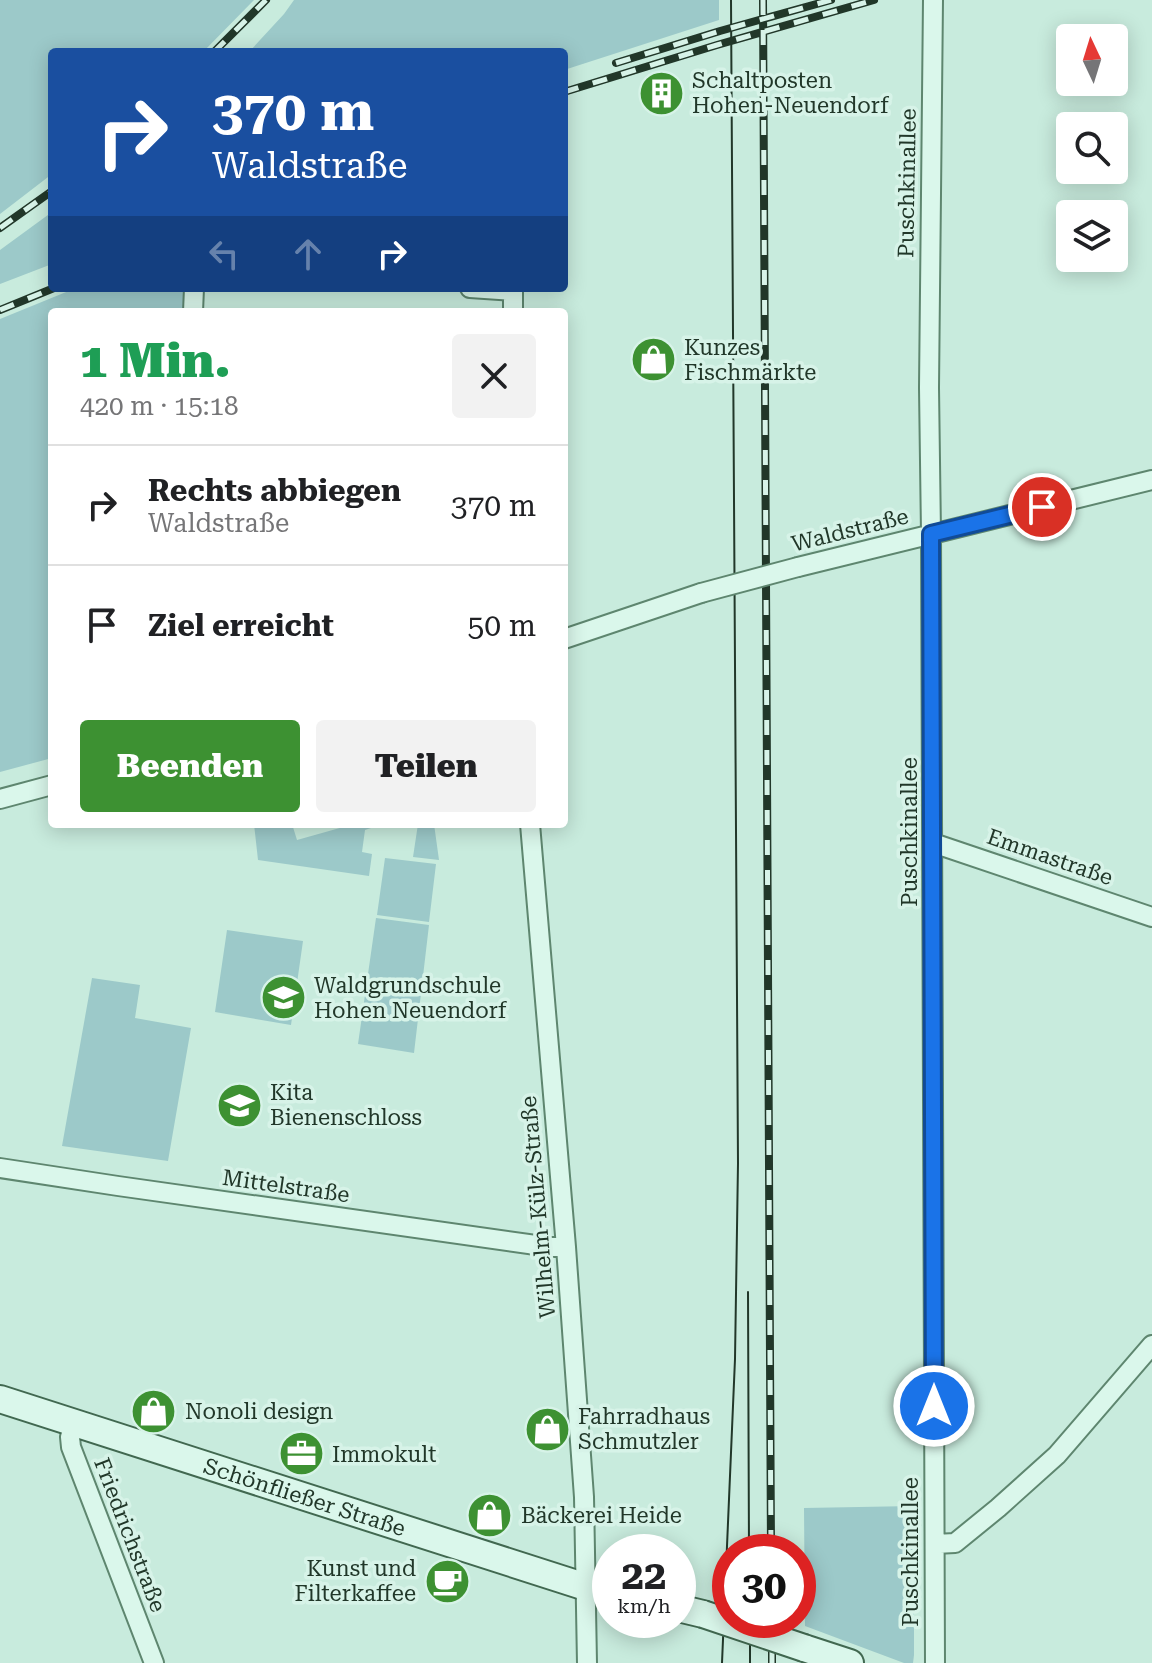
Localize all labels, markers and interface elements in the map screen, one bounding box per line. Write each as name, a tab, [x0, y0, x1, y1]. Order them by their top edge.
north arrow	[1056, 24, 1128, 96]
map controls	[1056, 24, 1128, 272]
place label: Schaltposten Hohen-Neuendorf	[692, 68, 890, 118]
building icon: Schaltposten Hohen-Neuendorf	[637, 69, 685, 117]
text: 370 m	[212, 78, 374, 144]
icon: right	[80, 80, 184, 184]
street label: Puschkinallee	[893, 108, 921, 258]
button: search	[1056, 112, 1128, 184]
text: Waldstraße	[212, 145, 407, 187]
button: layers	[1056, 200, 1128, 272]
icon: left	[202, 232, 246, 276]
icon: ahead	[286, 232, 330, 276]
icon: right	[370, 232, 414, 276]
text: 1 Min.	[80, 333, 230, 389]
button: close	[452, 334, 536, 418]
place label: Kunzes Fischmärkte	[684, 335, 816, 385]
shop icon: Kunzes Fischmärkte	[629, 336, 677, 384]
text: 420 m · 15:18	[80, 391, 239, 421]
text: Rechts abbiegen	[148, 473, 401, 508]
pin	[1008, 473, 1076, 541]
icon: right	[80, 483, 124, 527]
icon: arrive	[1020, 485, 1064, 529]
text: 370 m	[451, 488, 536, 523]
street label: Waldstraße	[789, 503, 911, 557]
text: Waldstraße	[148, 508, 289, 538]
icon: arrive	[80, 603, 124, 647]
text: Ziel erreicht	[148, 608, 334, 643]
text: 50 m	[467, 608, 536, 643]
button: Beenden	[80, 720, 300, 812]
button: Teilen	[316, 720, 536, 812]
street label: Puschkinallee	[897, 757, 922, 907]
street label: Emmastraße	[984, 824, 1116, 890]
place label: Waldgrundschule Hohen Neuendorf	[314, 973, 508, 1023]
school or university icon: Waldgrundschule Hohen Neuendorf	[259, 974, 307, 1022]
place label: Kita Bienenschloss	[270, 1080, 422, 1130]
school or university icon: Kita Bienenschloss	[215, 1081, 263, 1129]
street label: Wilhelm-Külz-Straße	[516, 1095, 560, 1319]
street label: Mittelstraße	[221, 1165, 351, 1207]
position arrow	[892, 1364, 976, 1448]
shop icon: Nonoli design	[130, 1387, 178, 1435]
place label: Nonoli design	[185, 1399, 333, 1424]
place label: Fahrradhaus Schmutzler	[578, 1404, 710, 1454]
shop icon: Fahrradhaus Schmutzler	[523, 1405, 571, 1453]
office icon: Immokult	[277, 1430, 325, 1478]
place label: Immokult	[332, 1442, 436, 1467]
street label: Schönfließer Straße	[201, 1453, 409, 1541]
street label: Friedrichstraße	[89, 1454, 171, 1616]
street label: Puschkinallee	[898, 1477, 923, 1627]
shop icon: Bäckerei Heide	[466, 1491, 514, 1539]
place label: Bäckerei Heide	[521, 1503, 682, 1528]
speed limit sign: 30	[712, 1534, 816, 1638]
text: 22	[622, 1552, 666, 1599]
place label: Kunst und Filterkaffee	[295, 1556, 416, 1606]
cafe icon: Kunst und Filterkaffee	[423, 1557, 471, 1605]
text: km/h	[617, 1594, 671, 1618]

